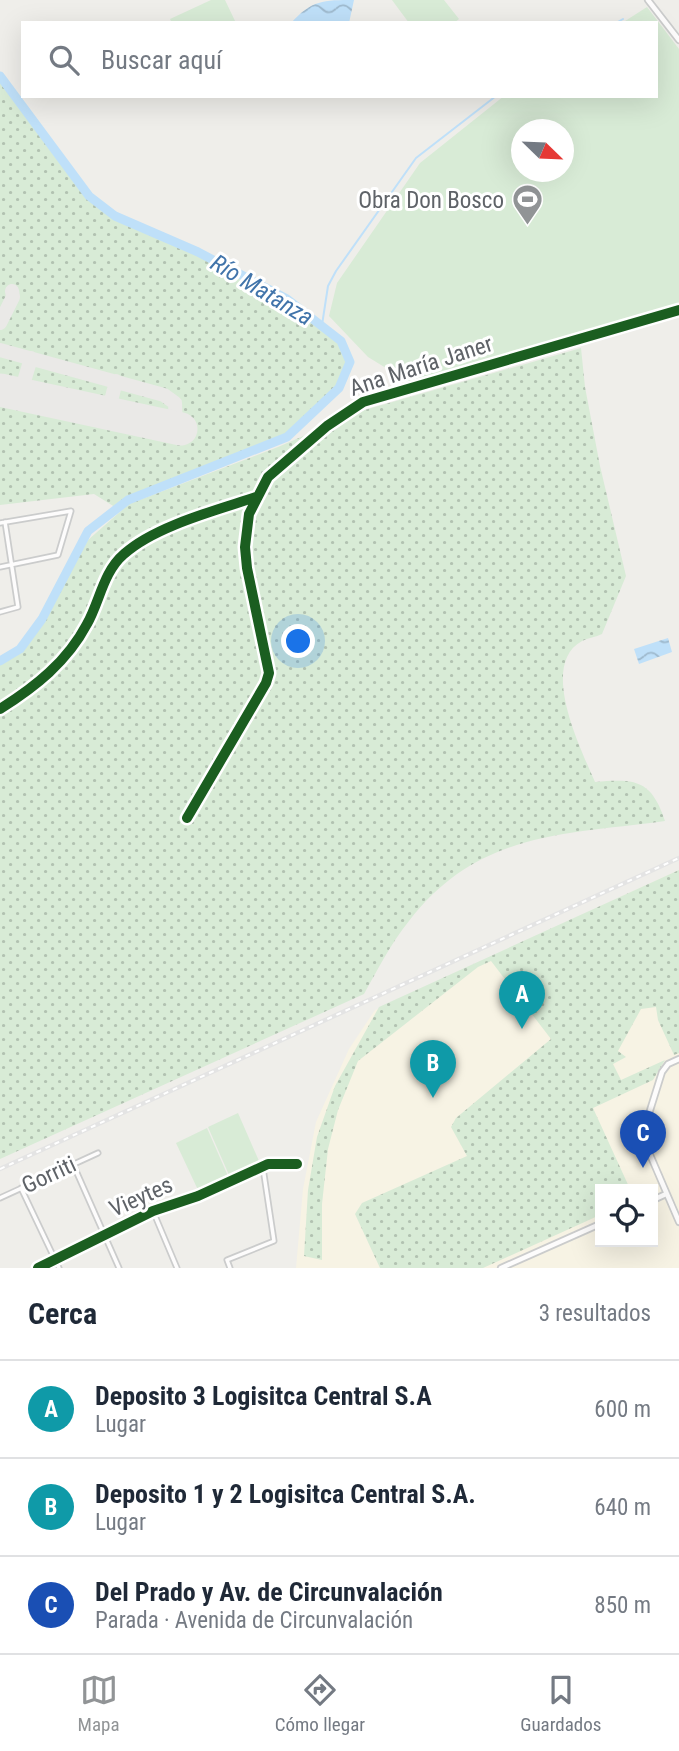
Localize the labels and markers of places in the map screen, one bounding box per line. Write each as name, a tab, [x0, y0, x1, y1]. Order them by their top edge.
sports icon: Obra Don Bosco	[510, 183, 544, 227]
place label: Obra Don Bosco	[358, 187, 504, 214]
pin: A	[499, 971, 545, 1029]
pin: B	[410, 1040, 456, 1098]
pin: C	[620, 1110, 666, 1168]

